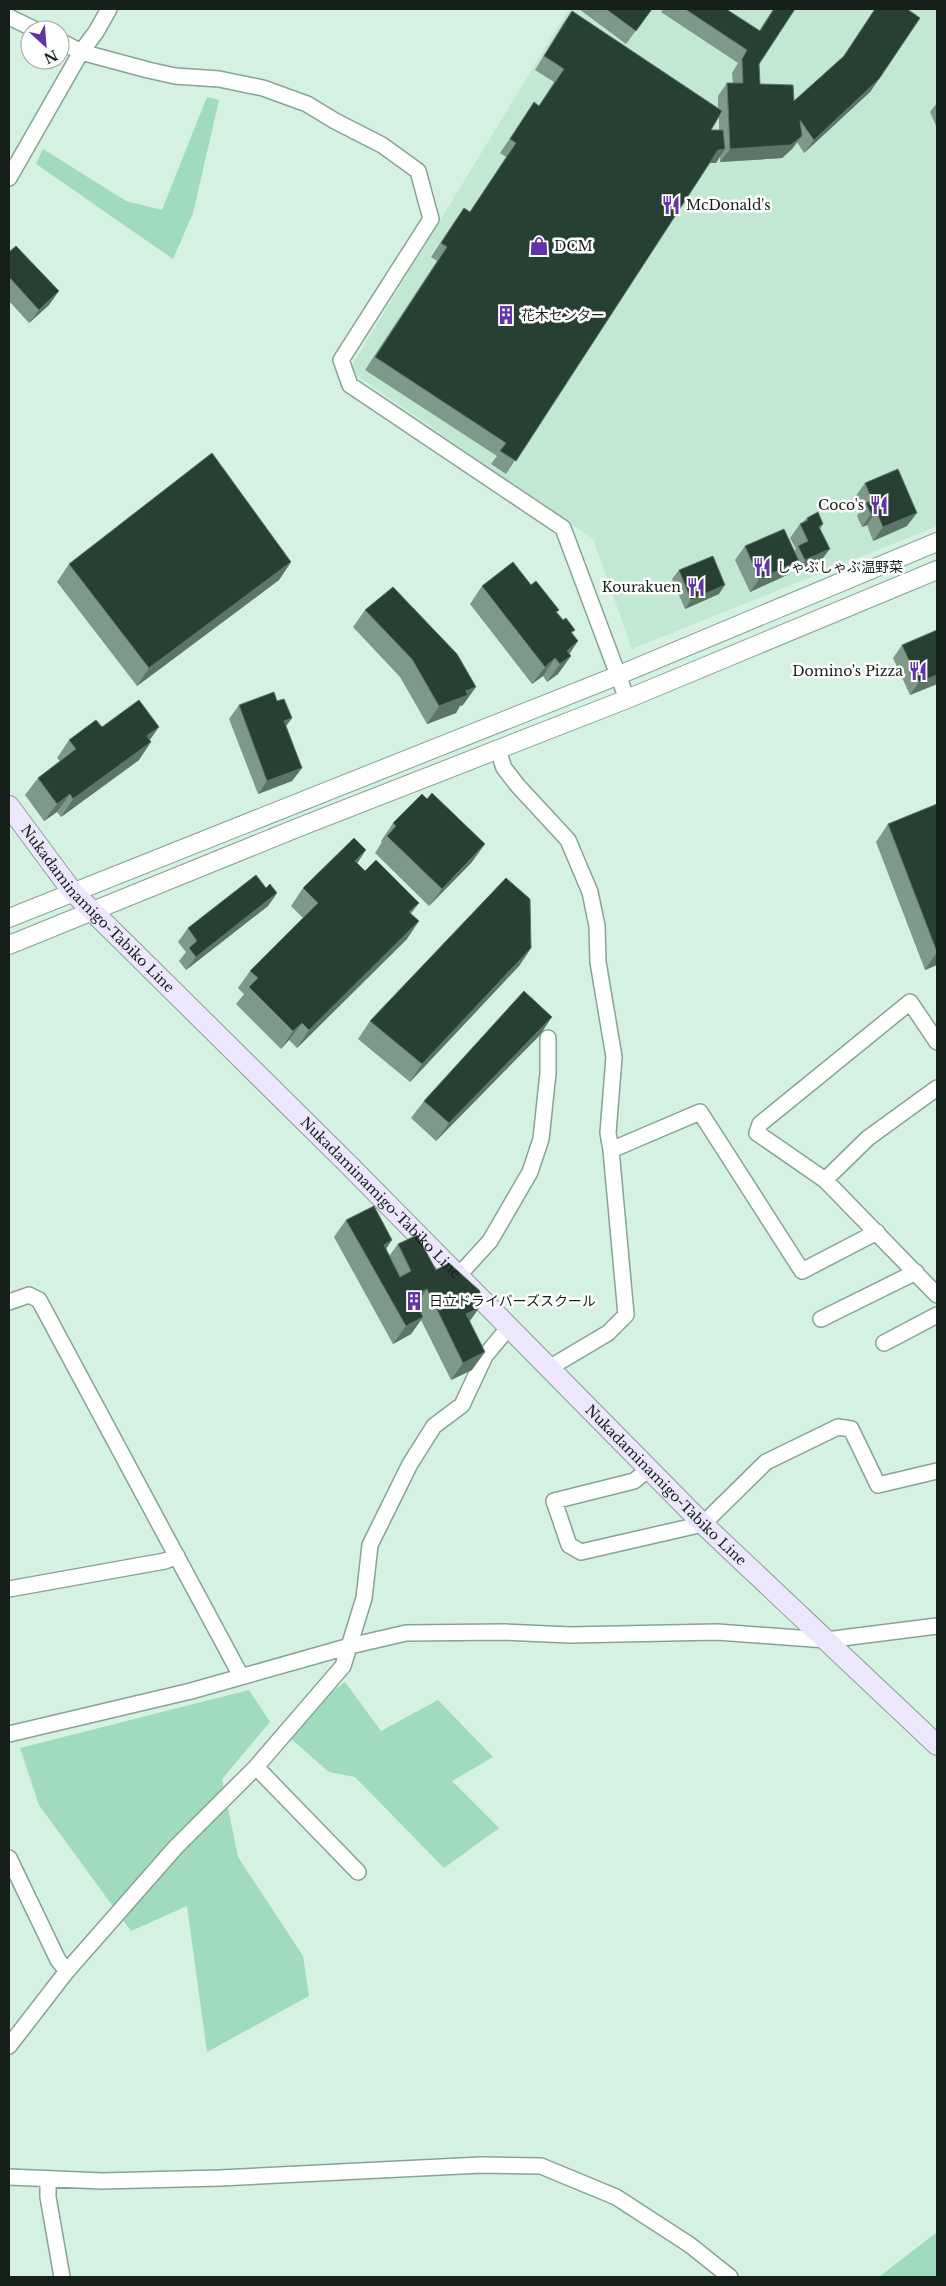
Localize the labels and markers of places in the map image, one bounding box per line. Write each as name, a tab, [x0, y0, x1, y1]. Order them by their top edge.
restaurant icon: McDonald's	[660, 194, 682, 216]
place label: McDonald's	[686, 196, 771, 214]
shop icon: DCM	[528, 235, 550, 257]
place label: DCM	[554, 237, 593, 255]
building icon: 花木センター	[495, 304, 517, 326]
place label: 花木センター	[521, 306, 605, 324]
restaurant icon: Coco's	[868, 494, 890, 516]
place label: Coco's	[818, 496, 864, 514]
restaurant icon: しゃぶしゃぶ温野菜	[751, 556, 773, 578]
place label: しゃぶしゃぶ温野菜	[777, 558, 903, 576]
restaurant icon: Kourakuen	[685, 576, 707, 598]
place label: Kourakuen	[602, 578, 681, 596]
restaurant icon: Domino's Pizza	[907, 660, 929, 682]
place label: Domino's Pizza	[792, 662, 903, 680]
building icon: 日立ドライバーズスクール	[403, 1290, 425, 1312]
place label: 日立ドライバーズスクール	[429, 1292, 596, 1310]

